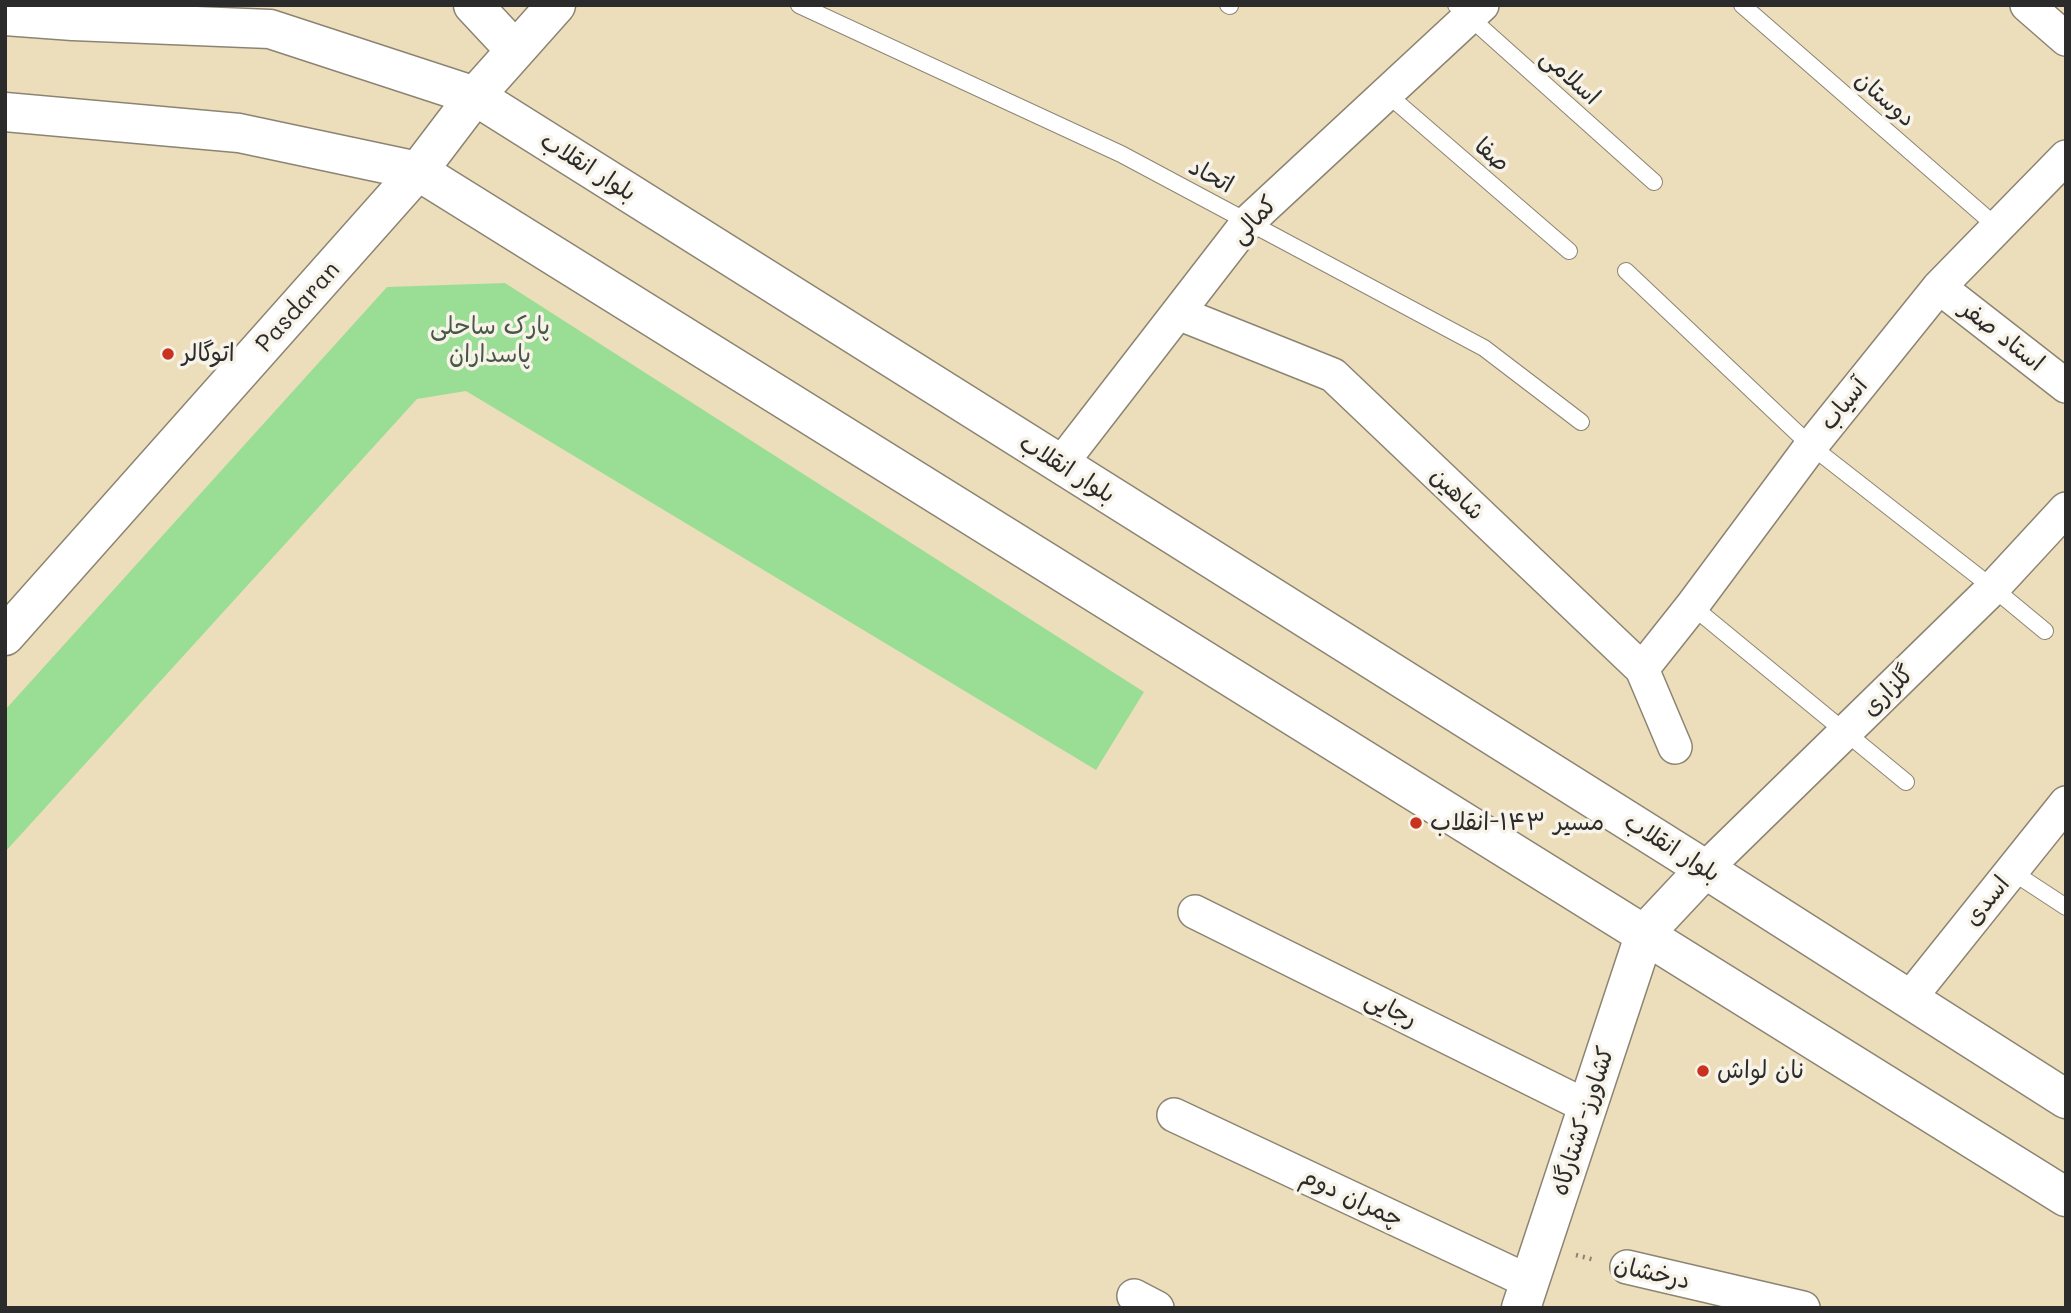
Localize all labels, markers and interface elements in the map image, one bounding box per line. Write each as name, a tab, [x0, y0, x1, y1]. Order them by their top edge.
street label: اسلامی	[1534, 43, 1606, 111]
street label: دوستان	[1849, 65, 1921, 133]
street label: بلوار انقلاب	[535, 126, 641, 208]
street label: صفا	[1468, 132, 1516, 178]
street label: اتحاد	[1184, 152, 1238, 200]
street label: کمالی	[1225, 190, 1283, 250]
street label: Pasdaran	[250, 256, 346, 358]
street label: استاد صفر	[1954, 294, 2050, 378]
park label: پارک ساحلی پاسداران	[430, 313, 550, 369]
place label: اتوگالر	[182, 340, 235, 368]
marker: اتوگالر	[160, 346, 176, 362]
street label: آسیاب	[1814, 372, 1874, 436]
street label: بلوار انقلاب	[1014, 428, 1120, 510]
street label: شاهین	[1424, 461, 1490, 527]
street label: گلزاری	[1856, 659, 1920, 723]
street label: بلوار انقلاب	[1619, 807, 1725, 889]
place label: مسیر ۱۴۳-انقلاب	[1430, 809, 1604, 837]
marker: مسیر ۱۴۳-انقلاب	[1408, 815, 1424, 831]
street label: اسدی	[1958, 870, 2016, 932]
street label: رجایی	[1360, 984, 1422, 1034]
street label: کشاورز-کشتارگاه	[1545, 1043, 1621, 1199]
place label: نان لواش	[1717, 1057, 1804, 1085]
marker: نان لواش	[1695, 1063, 1711, 1079]
street label: چمران دوم	[1296, 1162, 1408, 1234]
street label: درخشان	[1611, 1250, 1693, 1296]

